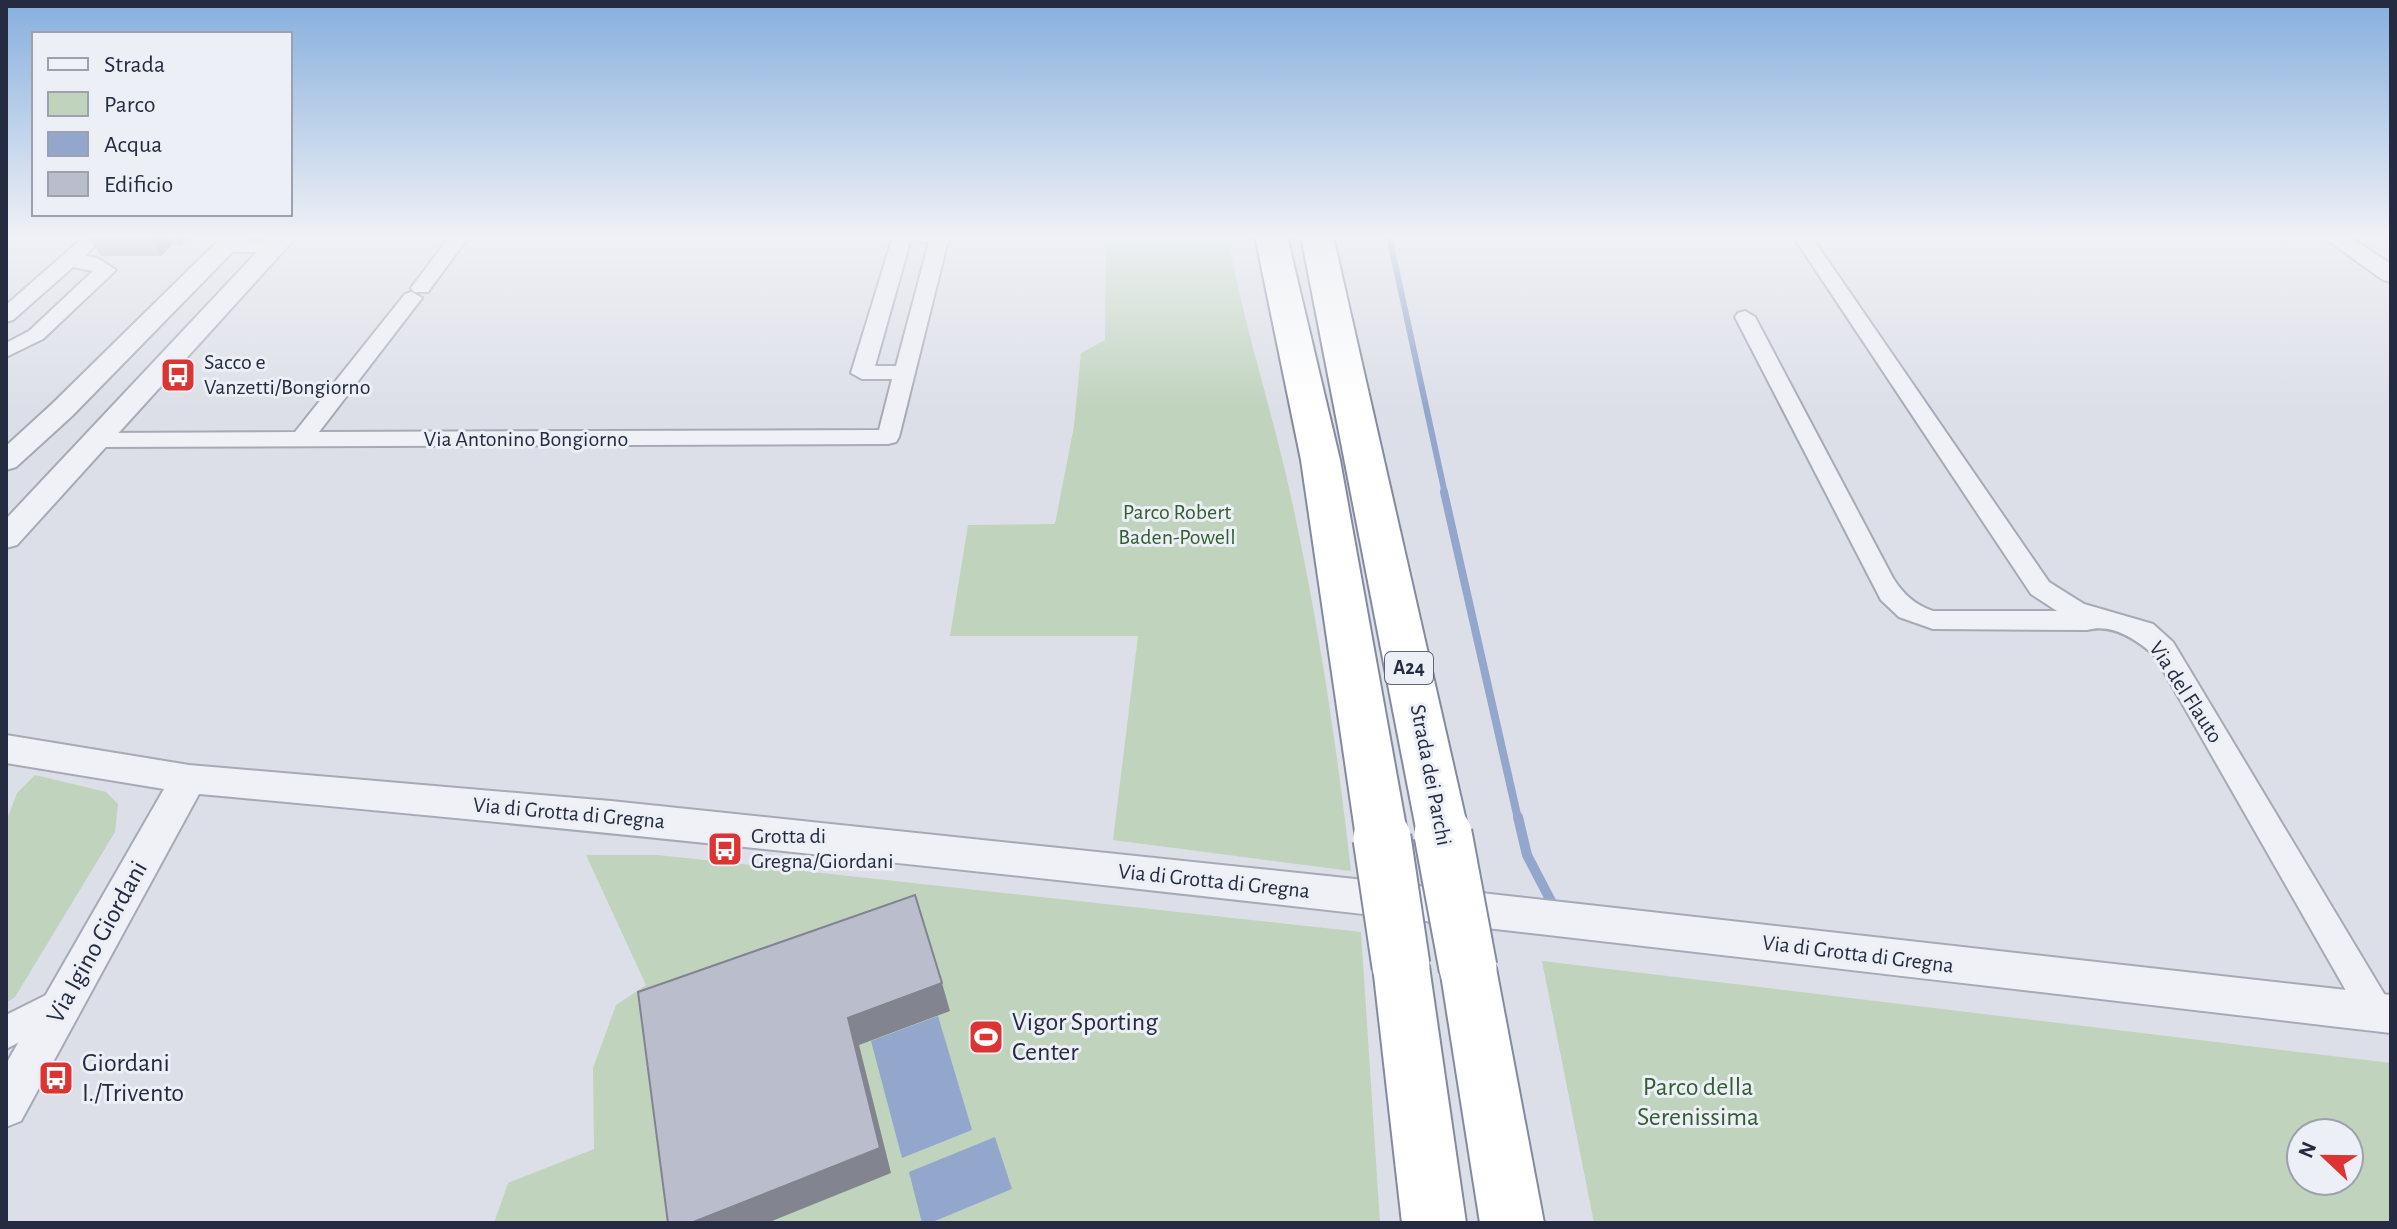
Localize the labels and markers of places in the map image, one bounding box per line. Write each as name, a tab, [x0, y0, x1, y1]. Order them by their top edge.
place label: Sacco e Vanzetti/Bongiorno	[204, 351, 371, 398]
bus stop icon: Sacco e Vanzetti/Bongiorno	[159, 356, 197, 394]
place label: Grotta di Gregna/Giordani	[751, 825, 894, 872]
bus stop icon: Grotta di Gregna/Giordani	[706, 830, 744, 868]
place label: Vigor Sporting Center	[1012, 1009, 1158, 1065]
sports icon: Vigor Sporting Center	[967, 1018, 1005, 1056]
place label: Giordani I./Trivento	[82, 1050, 184, 1106]
bus stop icon: Giordani I./Trivento	[37, 1059, 75, 1097]

